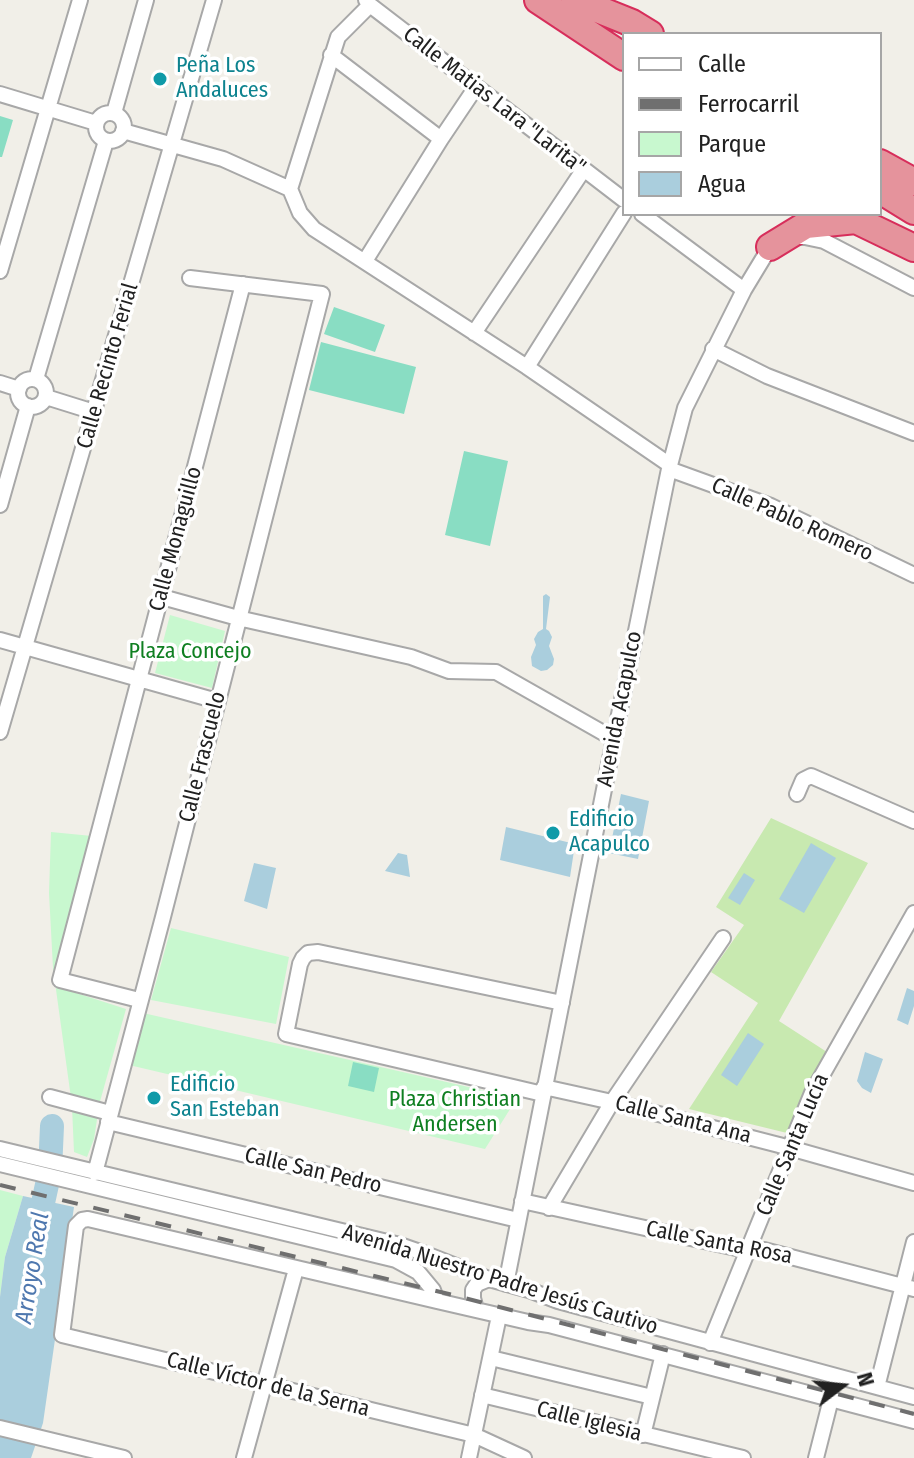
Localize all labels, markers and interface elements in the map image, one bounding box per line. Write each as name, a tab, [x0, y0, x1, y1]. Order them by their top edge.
street label: Calle Matias Lara "Larita"	[397, 21, 591, 181]
legend	[622, 32, 882, 216]
text: Calle	[698, 50, 746, 78]
place label: Peña Los Andaluces	[176, 53, 268, 104]
marker: Peña Los Andaluces	[151, 70, 169, 88]
text: Ferrocarril	[698, 90, 799, 118]
text: Parque	[698, 130, 766, 158]
text: Agua	[698, 170, 746, 198]
street label: Calle Recinto Ferial	[72, 280, 144, 452]
street label: Calle Monaguillo	[144, 464, 208, 614]
street label: Calle Pablo Romero	[707, 473, 877, 567]
street label: Avenida Acapulco	[592, 629, 648, 789]
park label: Plaza Concejo	[128, 639, 252, 665]
street label: Calle Frascuelo	[174, 689, 232, 825]
place label: Edificio Acapulco	[569, 807, 650, 858]
marker: Edificio Acapulco	[544, 824, 562, 842]
street label: Calle Santa Lucía	[751, 1070, 835, 1220]
place label: Edificio San Esteban	[170, 1072, 280, 1124]
park label: Plaza Christian Andersen	[389, 1087, 521, 1138]
marker: Edificio San Esteban	[145, 1089, 163, 1107]
street label: Calle Santa Ana	[612, 1090, 754, 1150]
street label: Calle San Pedro	[242, 1142, 384, 1200]
water label: Arroyo Real	[10, 1210, 56, 1326]
street label: Calle Santa Rosa	[644, 1216, 794, 1270]
street label: Avenida Nuestro Padre Jesús Cautivo	[339, 1219, 661, 1341]
north arrow	[802, 1346, 882, 1426]
street label: Calle Víctor de la Serna	[164, 1347, 372, 1423]
text: N	[851, 1369, 880, 1389]
street label: Calle Iglesia	[534, 1396, 644, 1448]

